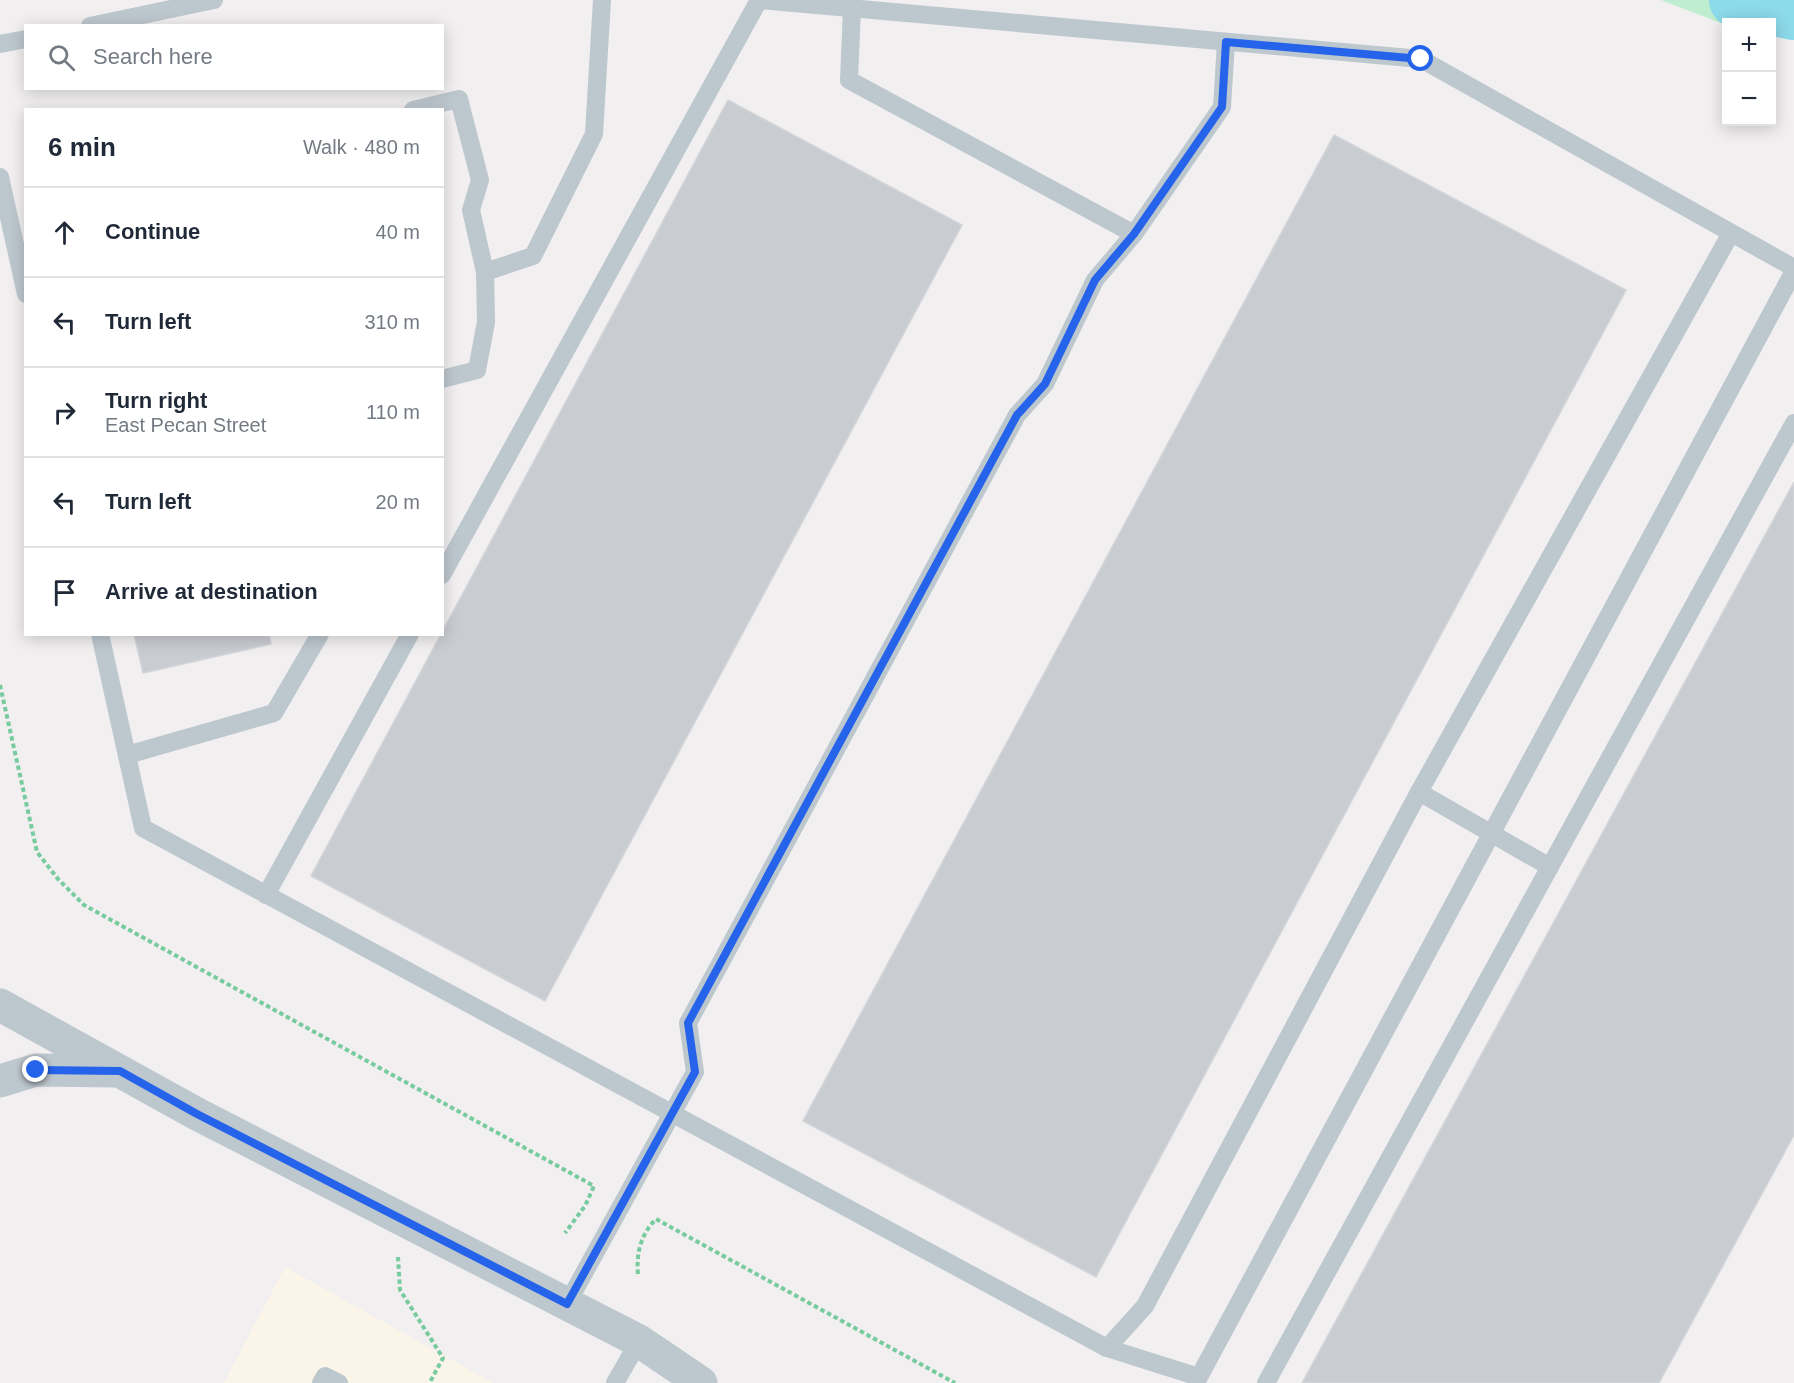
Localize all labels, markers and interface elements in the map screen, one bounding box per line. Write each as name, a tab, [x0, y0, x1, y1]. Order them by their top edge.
map controls	[1722, 18, 1776, 126]
button: +	[1722, 18, 1776, 72]
search box	[24, 24, 444, 90]
icon: search	[45, 41, 78, 74]
text: Search here	[93, 44, 213, 69]
route start	[1407, 45, 1433, 71]
button: −	[1722, 72, 1776, 126]
text: 6 min	[48, 132, 116, 162]
text: Walk · 480 m	[303, 136, 420, 158]
icon: ahead	[48, 216, 81, 249]
text: Continue	[105, 219, 200, 244]
text: 40 m	[376, 221, 420, 243]
icon: left	[48, 306, 81, 339]
text: Turn left	[105, 309, 191, 334]
text: 310 m	[364, 311, 420, 333]
text: Turn right	[105, 388, 207, 413]
icon: right	[48, 396, 81, 429]
text: 110 m	[366, 401, 420, 423]
text: East Pecan Street	[105, 414, 266, 436]
icon: left	[48, 486, 81, 519]
text: Turn left	[105, 489, 191, 514]
text: 20 m	[376, 491, 420, 513]
icon: arrive	[48, 576, 81, 609]
text: Arrive at destination	[105, 579, 318, 604]
route end	[22, 1056, 48, 1082]

